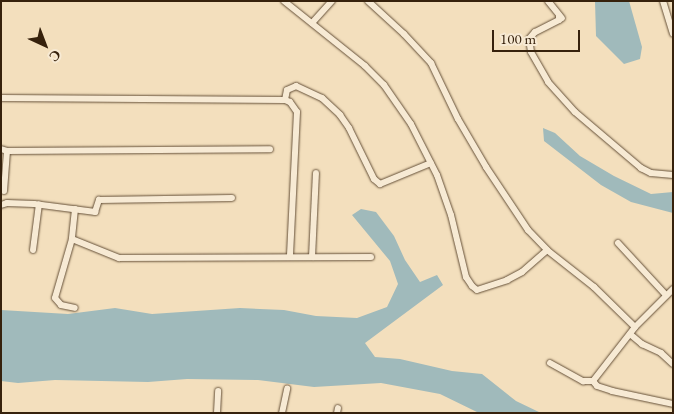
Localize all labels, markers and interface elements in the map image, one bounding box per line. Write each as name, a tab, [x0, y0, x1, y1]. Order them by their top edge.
north arrow	[20, 20, 70, 70]
scale bar	[494, 20, 582, 52]
text: 100 m	[500, 29, 536, 48]
text: С	[45, 46, 65, 66]

